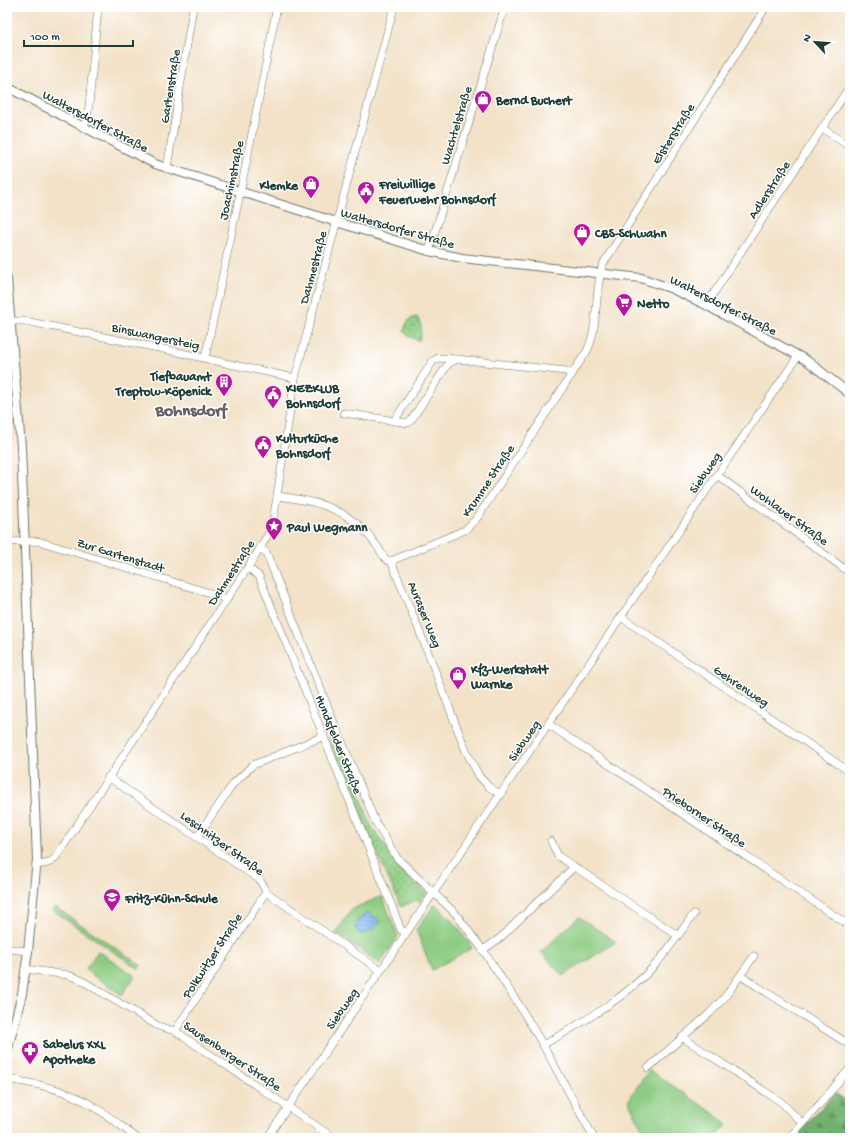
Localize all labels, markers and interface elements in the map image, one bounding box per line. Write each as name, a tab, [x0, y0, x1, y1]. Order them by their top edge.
scale bar	[24, 22, 133, 48]
north arrow	[795, 22, 835, 62]
text: 100 m	[29, 31, 60, 45]
text: N	[801, 33, 815, 44]
street label: Gartenstraße	[158, 48, 185, 124]
street label: Wachtelstraße	[438, 84, 476, 167]
street label: Waltersdorfer Straße	[39, 88, 151, 157]
shop icon: Bernd Buchert	[473, 89, 493, 114]
place label: Bernd Buchert	[495, 94, 573, 109]
street label: Elsterstraße	[650, 101, 699, 168]
street label: Joachimstraße	[217, 139, 248, 222]
street label: Adlerstraße	[746, 158, 795, 222]
shop icon: Klemke	[301, 174, 321, 199]
place label: Freiwillige Feuerwehr Bohnsdorf	[378, 178, 498, 208]
place label: Klemke	[259, 179, 299, 194]
public building icon: Freiwillige Feuerwehr Bohnsdorf	[356, 180, 376, 205]
street label: Waltersdorfer Straße	[339, 206, 456, 253]
shop icon: CBS-Schwahn	[572, 222, 592, 247]
place label: CBS-Schwahn	[594, 227, 668, 242]
street label: Dahmestraße	[297, 229, 331, 307]
street label: Waltersdorfer Straße	[667, 273, 779, 340]
supermarket icon: Netto	[614, 292, 634, 317]
place label: Netto	[637, 297, 670, 312]
street label: Binswangersteig	[109, 321, 201, 354]
place label: Tiefbauamt Treptow-Köpenick	[115, 369, 213, 401]
building icon: Tiefbauamt Treptow-Köpenick	[214, 372, 234, 397]
place label: KIEZKLUB Bohnsdorf	[285, 382, 342, 412]
public building icon: KIEZKLUB Bohnsdorf	[263, 384, 283, 409]
district label: Bohnsdorf	[155, 402, 228, 422]
place label: Kulturküche Bohnsdorf	[275, 432, 339, 462]
public building icon: Kulturküche Bohnsdorf	[253, 434, 273, 459]
street label: Krumme Straße	[459, 442, 519, 520]
street label: Siebweg	[687, 450, 725, 497]
street label: Wohlauer Straße	[746, 483, 831, 550]
place icon: Paul Wegmann	[264, 516, 284, 541]
place label: Paul Wegmann	[286, 521, 368, 536]
street label: Zur Gartenstadt	[75, 536, 167, 577]
street label: Dahmestraße	[205, 538, 259, 610]
street label: Auraser Weg	[404, 580, 444, 650]
place label: Kfz-Werkstatt Warnke	[470, 662, 550, 693]
street label: Gehrenweg	[710, 663, 771, 711]
shop icon: Kfz-Werkstatt Warnke	[448, 665, 468, 690]
street label: Hundsfelder Straße	[311, 693, 364, 797]
street label: Siebweg	[506, 718, 544, 765]
street label: Prieborner Straße	[658, 784, 749, 852]
street label: Leschnitzer Straße	[177, 809, 267, 880]
school or university icon: Fritz-Kühn-Schule	[102, 887, 122, 912]
place label: Fritz-Kühn-Schule	[124, 892, 219, 907]
street label: Polkwitzer Straße	[179, 911, 246, 1003]
street label: Siebweg	[324, 986, 362, 1033]
street label: Sausenberger Straße	[180, 1019, 284, 1096]
place label: Sabelus XXL Apotheke	[42, 1038, 106, 1069]
pharmacy icon: Sabelus XXL Apotheke	[20, 1040, 40, 1065]

